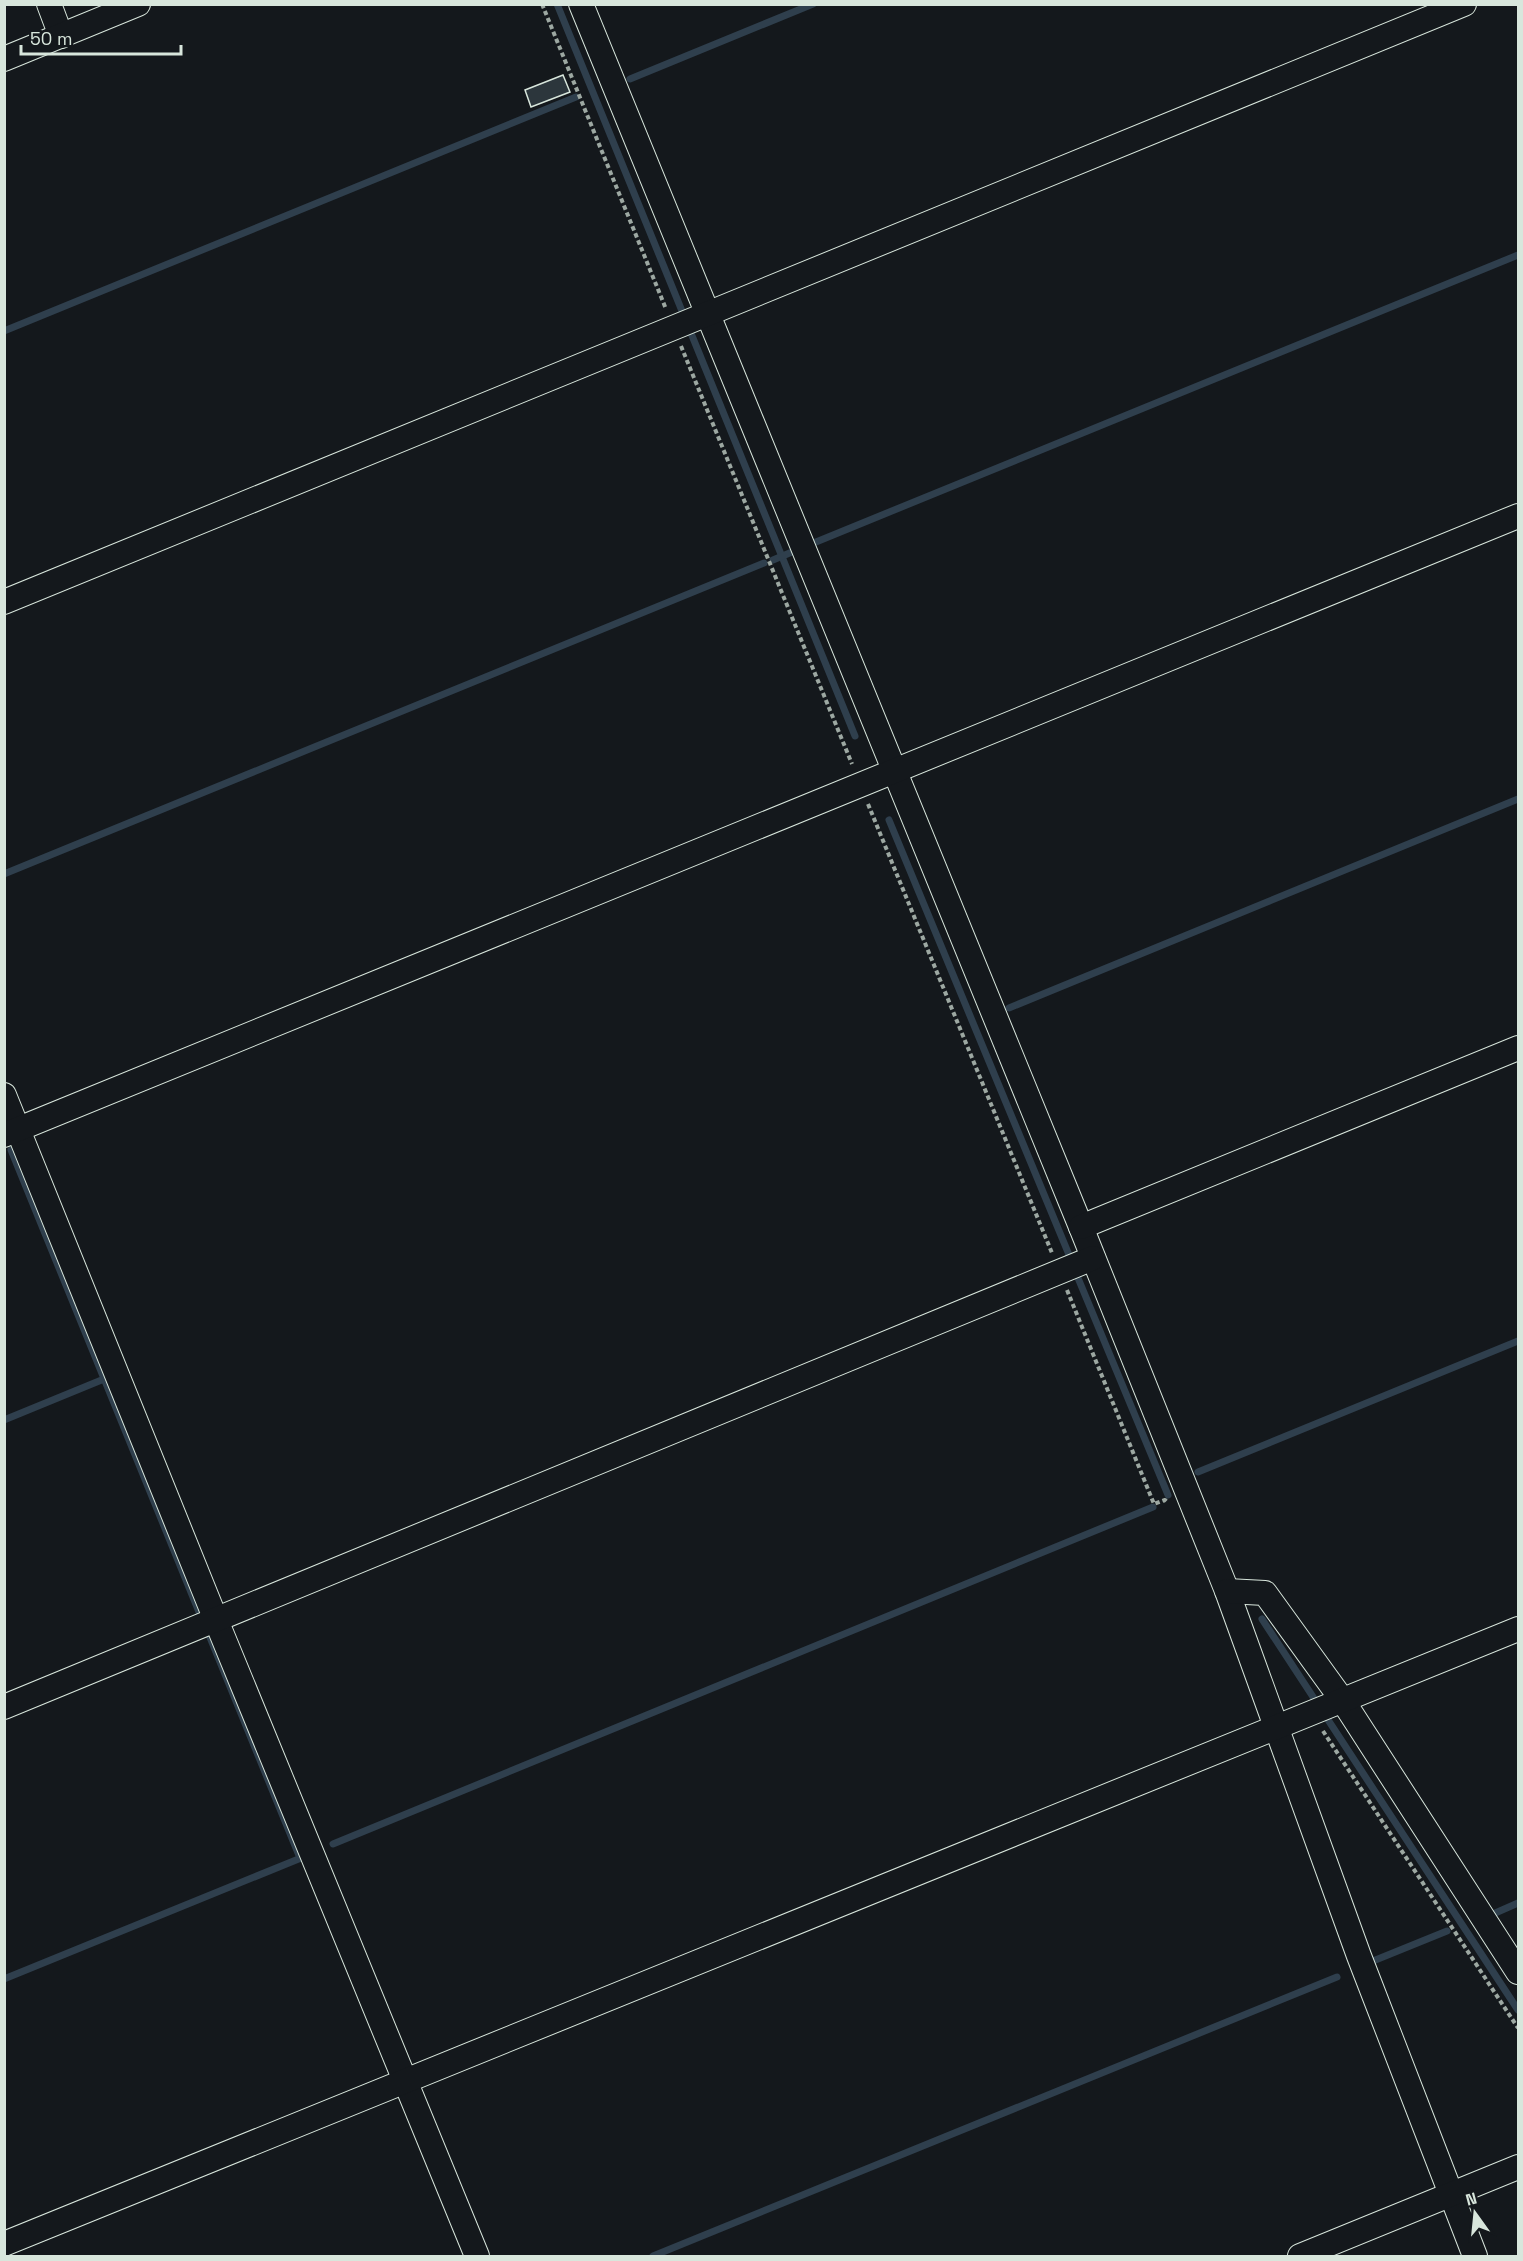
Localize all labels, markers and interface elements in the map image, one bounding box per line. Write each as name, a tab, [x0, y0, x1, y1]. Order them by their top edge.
scale bar	[21, 18, 182, 56]
text: 50 m	[30, 27, 72, 50]
north arrow	[1445, 2183, 1505, 2243]
text: N	[1463, 2187, 1479, 2211]

